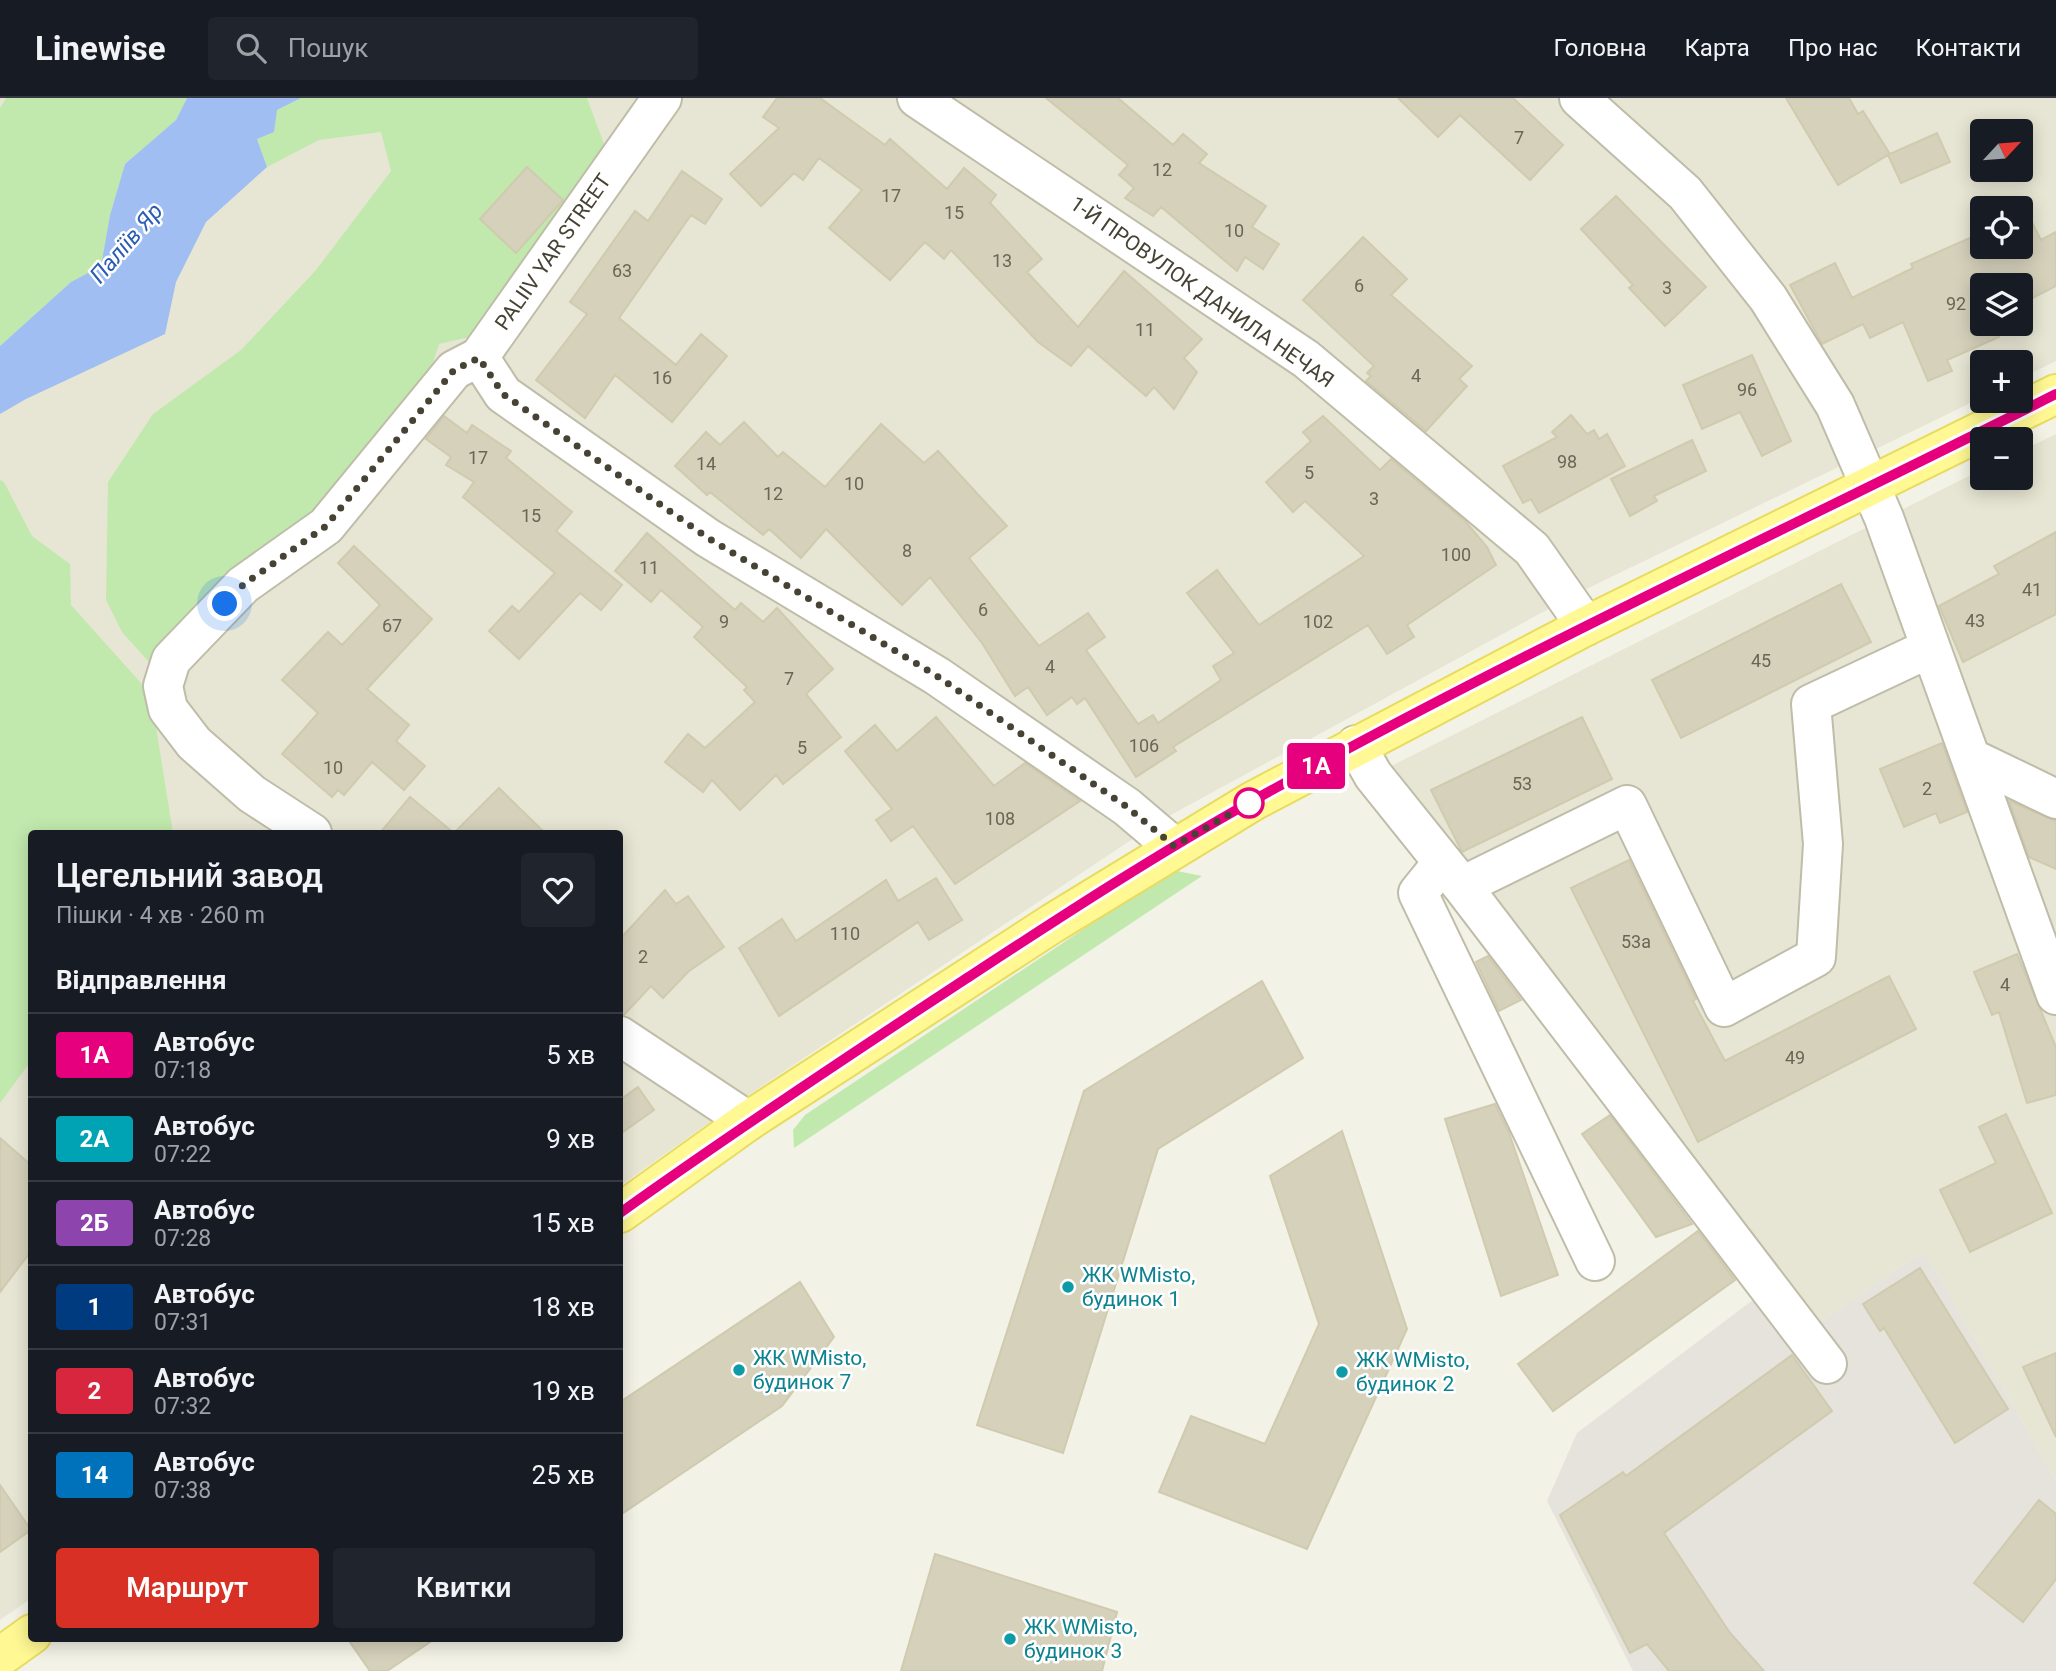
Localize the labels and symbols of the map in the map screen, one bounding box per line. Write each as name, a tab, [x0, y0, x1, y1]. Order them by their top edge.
north arrow	[1970, 119, 2034, 182]
house number: 7	[1514, 127, 1524, 148]
house number: 12	[1152, 159, 1172, 180]
street label: PALIIV YAR STREET	[490, 169, 616, 335]
house number: 17	[881, 185, 901, 206]
street label: 1-Й ПРОВУЛОК ДАНИЛА НЕЧАЯ	[1066, 191, 1338, 393]
water label: Паліїв Яр	[84, 198, 168, 289]
house number: 15	[944, 202, 964, 223]
house number: 10	[1224, 220, 1244, 241]
house number: 13	[992, 250, 1012, 271]
house number: 63	[612, 260, 632, 281]
house number: 6	[1354, 275, 1364, 296]
house number: 3	[1662, 277, 1672, 298]
house number: 92	[1946, 293, 1966, 314]
house number: 11	[1135, 319, 1155, 340]
house number: 4	[1411, 365, 1421, 386]
house number: 16	[652, 367, 672, 388]
house number: 96	[1737, 379, 1757, 400]
house number: 17	[468, 447, 488, 468]
house number: 98	[1557, 451, 1577, 472]
house number: 14	[696, 453, 716, 474]
house number: 5	[1304, 462, 1314, 483]
house number: 10	[844, 473, 864, 494]
house number: 12	[763, 483, 783, 504]
house number: 3	[1369, 488, 1379, 509]
house number: 15	[521, 505, 541, 526]
house number: 8	[902, 540, 912, 561]
house number: 100	[1441, 544, 1471, 565]
house number: 11	[639, 557, 659, 578]
house number: 41	[2022, 579, 2042, 600]
your location	[207, 586, 242, 621]
house number: 6	[978, 599, 988, 620]
house number: 43	[1965, 610, 1985, 631]
house number: 9	[719, 611, 729, 632]
house number: 102	[1303, 611, 1333, 632]
house number: 67	[382, 615, 402, 636]
house number: 45	[1751, 650, 1771, 671]
house number: 4	[1045, 656, 1055, 677]
house number: 7	[784, 668, 794, 689]
house number: 106	[1129, 735, 1159, 756]
house number: 5	[797, 737, 807, 758]
line badge: 1А	[1284, 743, 1348, 789]
house number: 10	[323, 757, 343, 778]
house number: 53	[1512, 773, 1532, 794]
house number: 2	[1922, 778, 1932, 799]
unlabelled marker	[1234, 788, 1264, 818]
house number: 108	[985, 808, 1015, 829]
house number: 110	[830, 923, 860, 944]
house number: 53а	[1621, 931, 1651, 952]
house number: 2	[638, 946, 648, 967]
house number: 4	[2000, 974, 2010, 995]
house number: 49	[1785, 1047, 1805, 1068]
place label: ЖК WMisto, будинок 1	[1082, 1263, 1195, 1311]
marker: ЖК WMisto, будинок 1	[1060, 1279, 1076, 1295]
place label: ЖК WMisto, будинок 7	[753, 1346, 866, 1394]
place label: ЖК WMisto, будинок 2	[1356, 1348, 1469, 1396]
marker: ЖК WMisto, будинок 7	[731, 1362, 747, 1378]
marker: ЖК WMisto, будинок 2	[1334, 1364, 1350, 1380]
place label: ЖК WMisto, будинок 3	[1024, 1615, 1137, 1663]
marker: ЖК WMisto, будинок 3	[1002, 1631, 1018, 1647]

